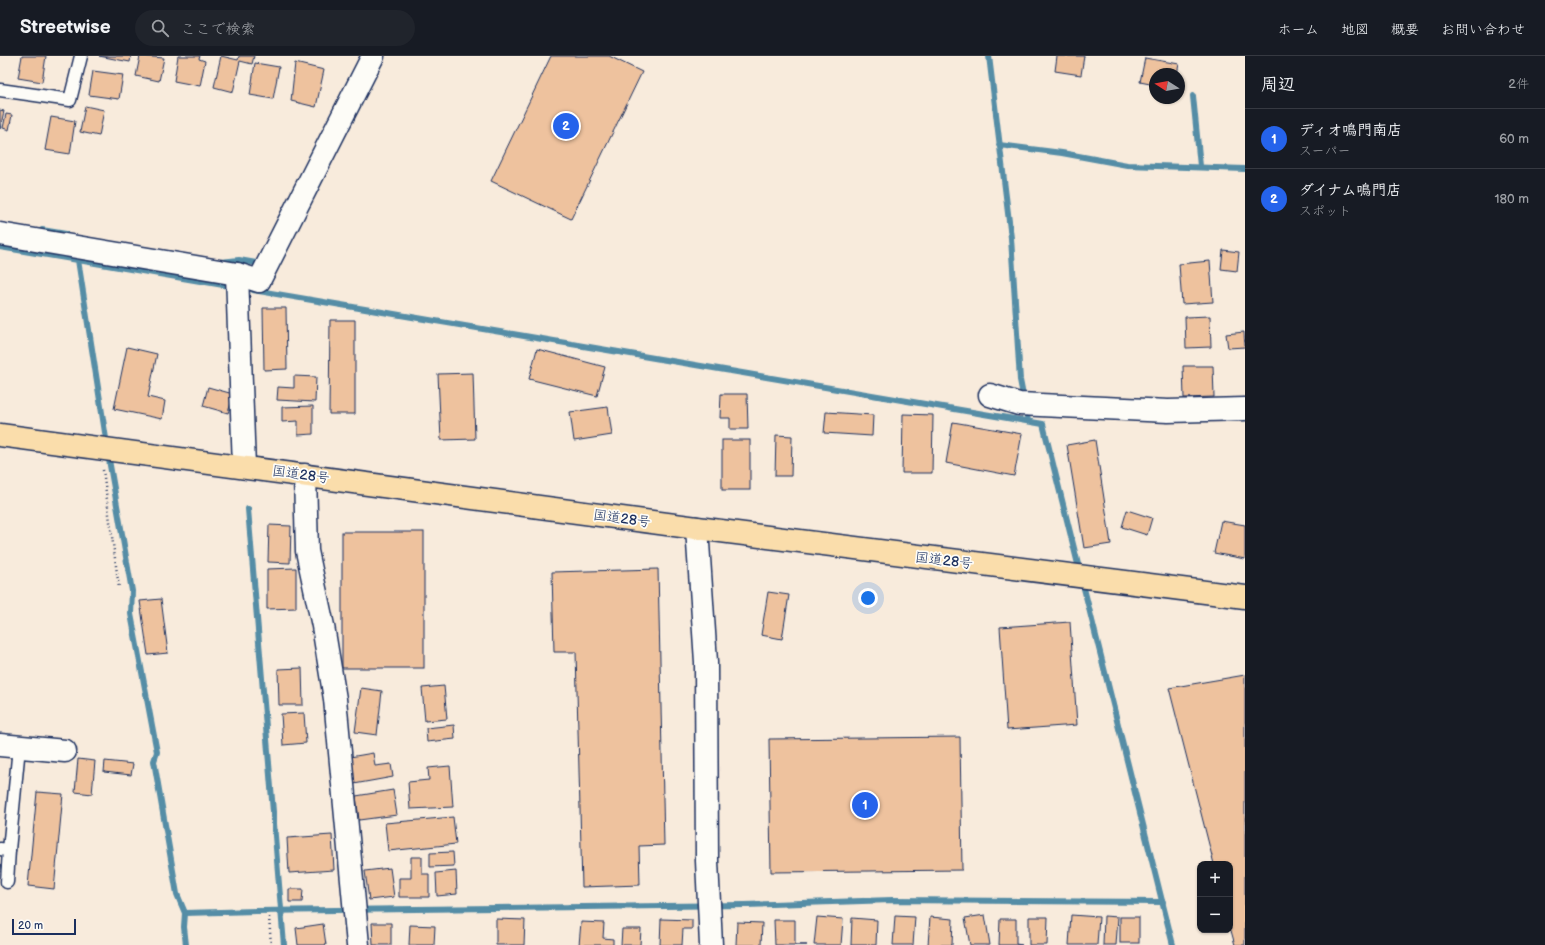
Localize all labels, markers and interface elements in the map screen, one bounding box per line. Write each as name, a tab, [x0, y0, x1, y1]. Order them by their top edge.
search box	[135, 10, 415, 46]
text: Streetwise	[20, 16, 111, 39]
icon: search	[149, 17, 171, 39]
text: ここで検索	[181, 20, 256, 39]
text: ホーム	[1278, 21, 1319, 38]
text: 地図	[1341, 21, 1369, 38]
text: 概要	[1391, 21, 1419, 38]
text: お問い合わせ	[1441, 21, 1525, 38]
north arrow	[1149, 68, 1185, 104]
text: 周辺	[1261, 75, 1295, 95]
text: 2件	[1508, 76, 1529, 92]
pin: 2	[553, 111, 579, 141]
text: ディオ鳴門南店	[1299, 121, 1402, 140]
text: 1	[1271, 131, 1277, 147]
text: 60 m	[1499, 131, 1529, 147]
text: スーパー	[1299, 143, 1350, 159]
text: ダイナム鳴門店	[1299, 181, 1402, 200]
text: 2	[1270, 191, 1278, 207]
text: 180 m	[1494, 191, 1529, 207]
text: スポット	[1299, 203, 1351, 219]
street label: 国道28号	[271, 462, 331, 487]
street label: 国道28号	[592, 506, 652, 531]
street label: 国道28号	[914, 548, 974, 572]
your location	[858, 588, 878, 608]
pin: 1	[852, 790, 878, 820]
map controls	[1197, 861, 1233, 933]
button: +	[1197, 861, 1233, 897]
button: −	[1197, 897, 1233, 933]
scale bar	[12, 917, 76, 936]
text: 20 m	[18, 919, 43, 932]

